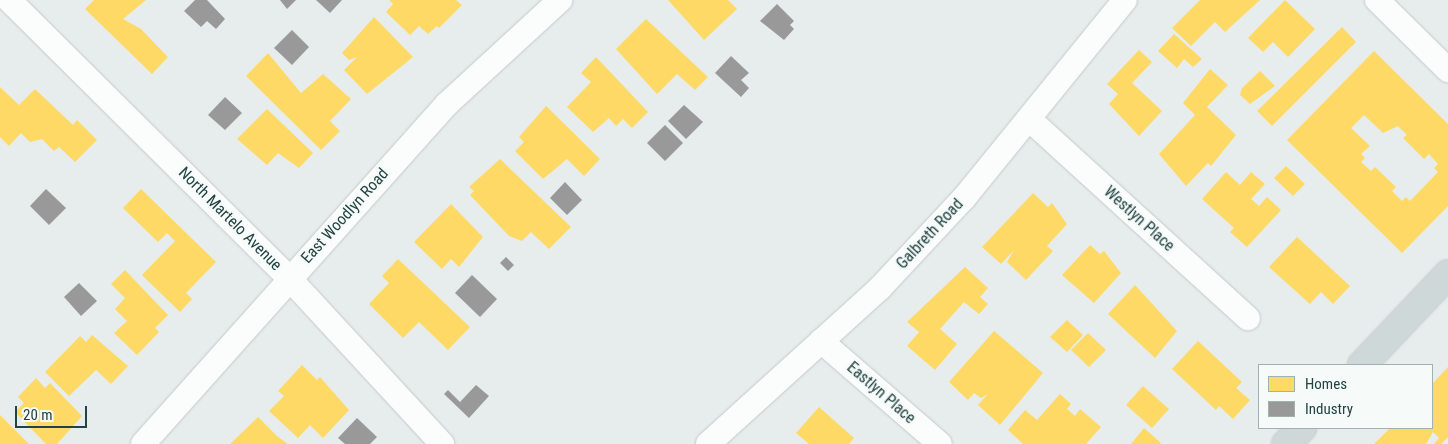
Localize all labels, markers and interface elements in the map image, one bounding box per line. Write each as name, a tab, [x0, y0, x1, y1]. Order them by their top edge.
street label: North Martelo Avenue	[174, 163, 286, 275]
street label: East Woodlyn Road	[297, 165, 393, 267]
street label: Westlyn Place	[1100, 182, 1178, 256]
street label: Galbreth Road	[893, 195, 967, 273]
street label: Eastlyn Place	[843, 358, 919, 428]
legend	[1258, 364, 1433, 429]
text: Homes	[1305, 375, 1347, 393]
scale bar	[18, 396, 90, 428]
text: Industry	[1305, 400, 1353, 418]
text: 20 m	[23, 406, 53, 424]

